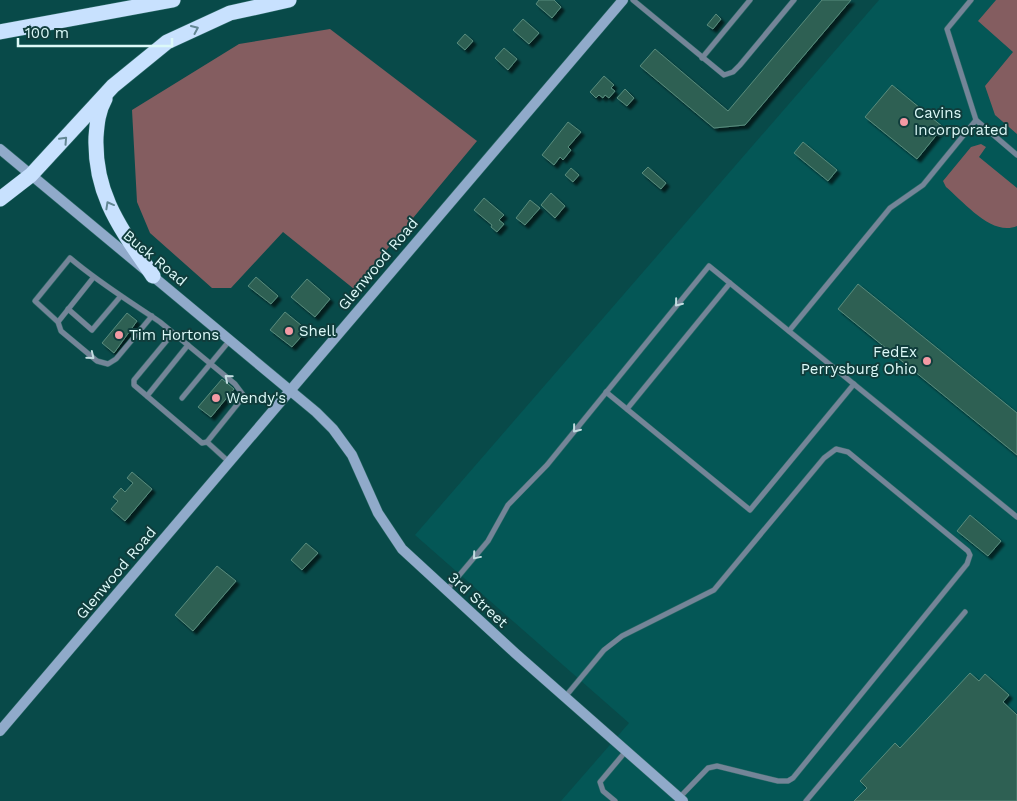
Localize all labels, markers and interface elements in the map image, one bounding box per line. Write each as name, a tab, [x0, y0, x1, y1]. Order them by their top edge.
scale bar	[18, 15, 171, 47]
text: 100 m	[25, 24, 69, 42]
one-way arrow	[190, 24, 199, 35]
place label: Cavins Incorporated	[914, 104, 1008, 139]
marker: Cavins Incorporated	[898, 116, 910, 128]
one-way arrow	[58, 136, 67, 145]
one-way arrow	[105, 202, 115, 211]
street label: Glenwood Road	[334, 214, 422, 314]
street label: Buck Road	[120, 226, 190, 290]
one-way arrow	[675, 298, 684, 307]
place label: Shell	[299, 322, 336, 340]
marker: Shell	[283, 325, 295, 337]
place label: Tim Hortons	[129, 326, 219, 344]
marker: Tim Hortons	[113, 329, 125, 341]
place label: FedEx Perrysburg Ohio	[801, 343, 917, 378]
one-way arrow	[85, 351, 94, 359]
marker: FedEx Perrysburg Ohio	[921, 355, 933, 367]
one-way arrow	[225, 376, 234, 384]
place label: Wendy's	[226, 389, 286, 407]
marker: Wendy's	[210, 392, 222, 404]
one-way arrow	[573, 423, 581, 432]
street label: Glenwood Road	[72, 523, 160, 623]
one-way arrow	[473, 550, 481, 559]
street label: 3rd Street	[444, 568, 512, 632]

